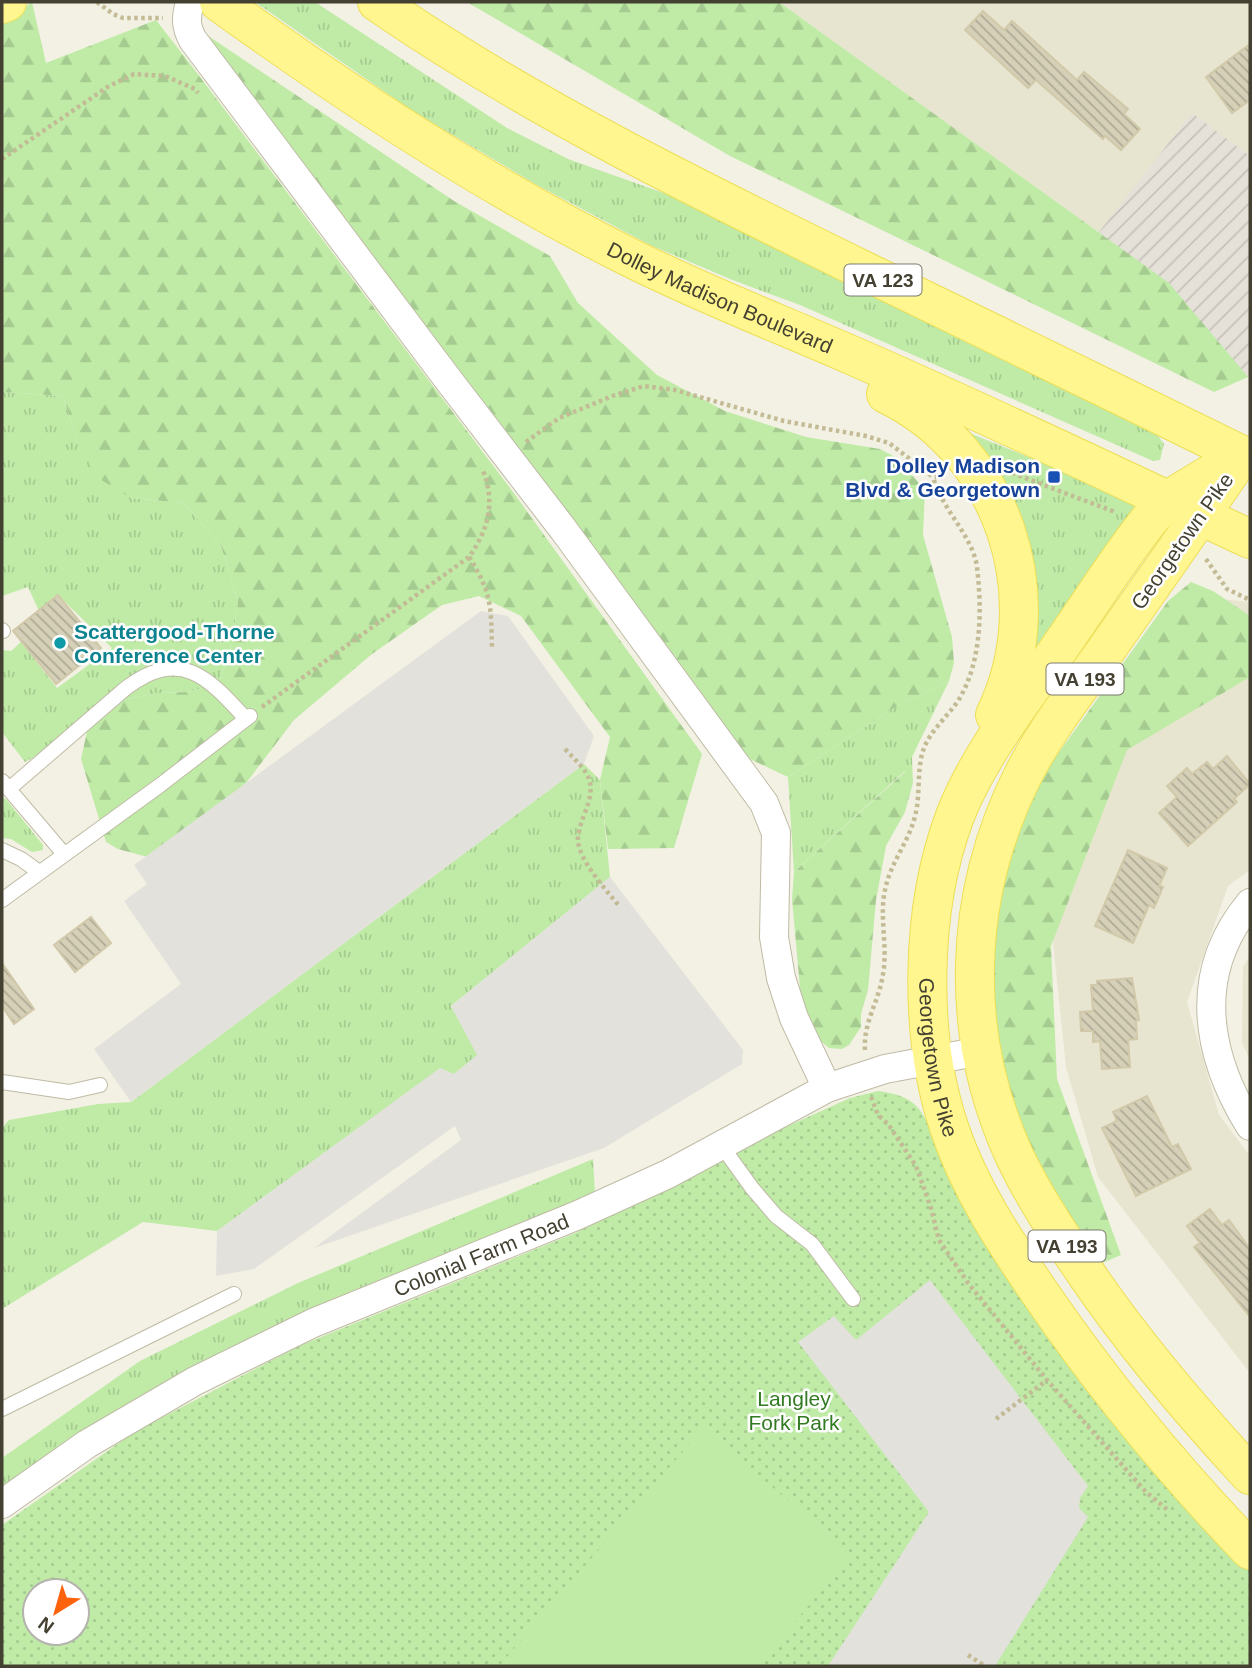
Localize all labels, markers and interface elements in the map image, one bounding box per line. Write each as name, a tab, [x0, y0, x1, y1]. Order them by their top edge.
street label: Dolley Madison Boulevard	[604, 237, 836, 357]
road number: VA 123	[844, 264, 922, 296]
place label: Dolley Madison Blvd & Georgetown	[845, 454, 1040, 501]
street label: Georgetown Pike	[1126, 468, 1238, 614]
marker: Dolley Madison Blvd & Georgetown	[1046, 469, 1062, 485]
place label: Scattergood-Thorne Conference Center	[74, 620, 275, 667]
marker: Scattergood-Thorne Conference Center	[52, 635, 68, 651]
road number: VA 193	[1046, 664, 1124, 694]
street label: Georgetown Pike	[916, 977, 963, 1140]
street label: Colonial Farm Road	[390, 1209, 572, 1300]
road number: VA 193	[1028, 1230, 1106, 1262]
park label: Langley Fork Park	[748, 1387, 840, 1434]
north arrow	[21, 1577, 91, 1647]
text: N	[34, 1613, 58, 1638]

